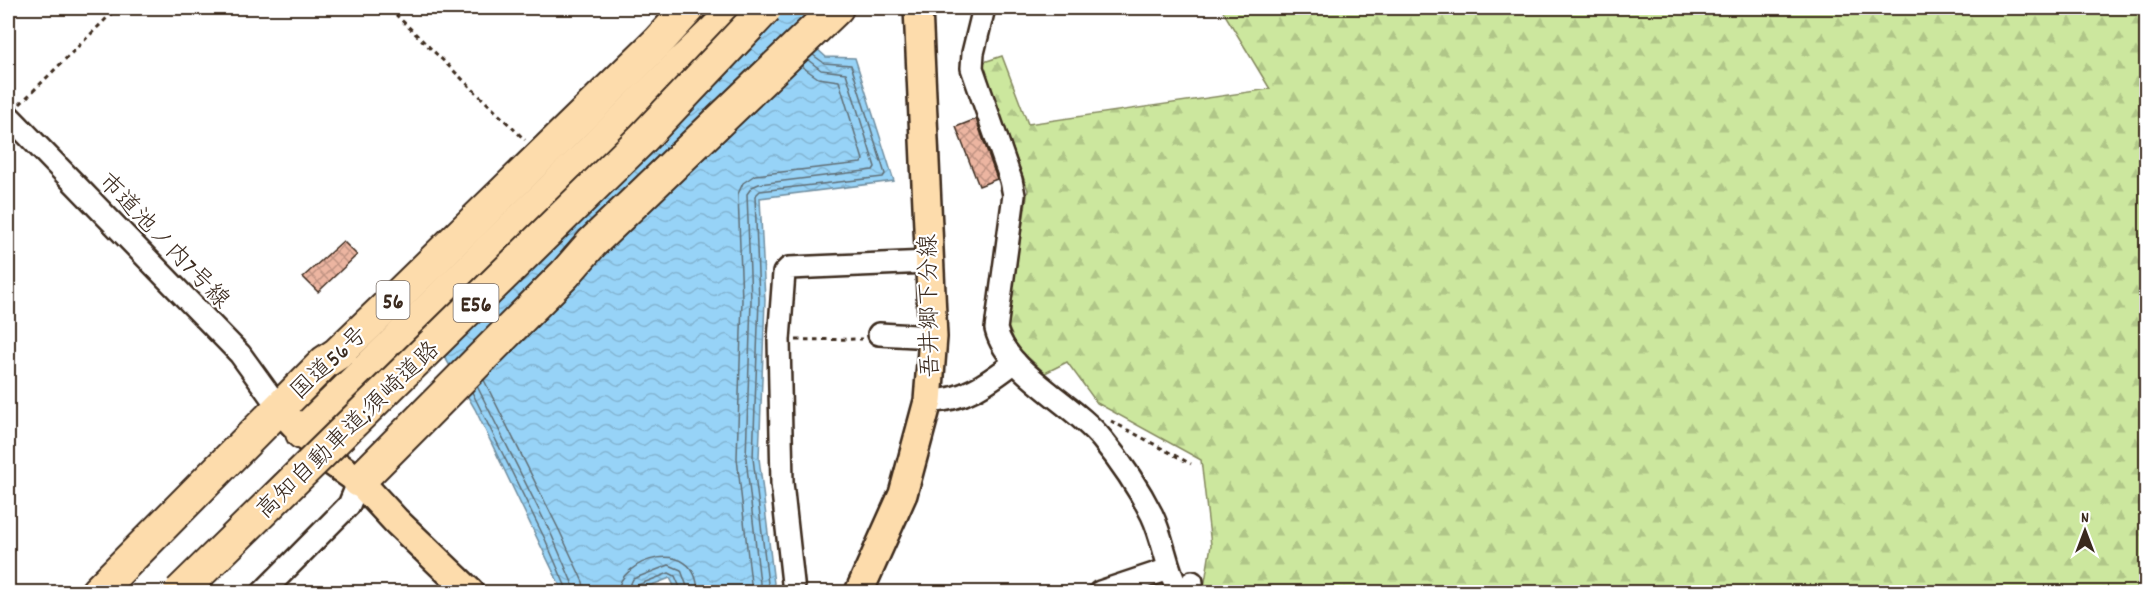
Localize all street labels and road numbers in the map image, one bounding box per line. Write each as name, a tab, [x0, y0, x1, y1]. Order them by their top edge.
street label: 市道池ノ内7号線	[89, 167, 237, 318]
street label: 吾井郷下分線	[913, 234, 949, 378]
road number: 56	[376, 281, 410, 319]
road number: E56	[454, 284, 498, 322]
street label: 国道56号	[284, 319, 376, 409]
street label: 高知自動車道;須崎道路	[250, 334, 449, 528]

